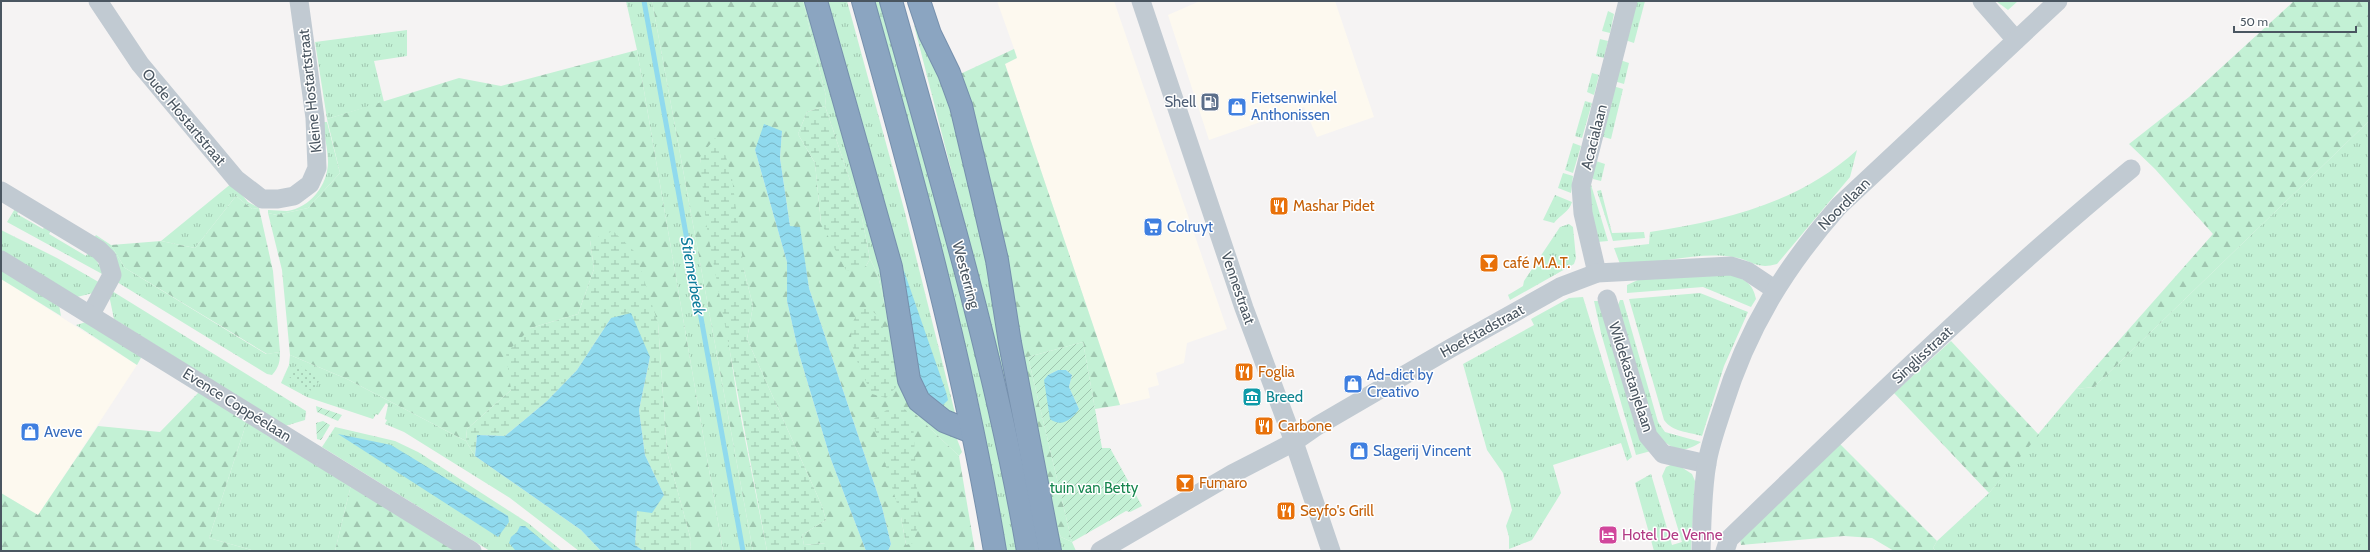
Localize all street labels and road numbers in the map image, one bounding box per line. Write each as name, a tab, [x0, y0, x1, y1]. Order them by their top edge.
street label: Kleine Hostartstraat	[295, 28, 325, 154]
street label: Oude Hostartstraat	[138, 65, 230, 169]
street label: Acacialaan	[1577, 103, 1611, 171]
street label: Noordlaan	[1814, 174, 1874, 234]
street label: Westerring	[948, 239, 984, 311]
street label: Vennestraat	[1217, 249, 1259, 327]
street label: Hoefstadstraat	[1437, 301, 1527, 361]
street label: Wildekastanjelaan	[1605, 320, 1657, 434]
street label: Singlisstraat	[1888, 323, 1956, 387]
street label: Evence Coppéelaan	[179, 364, 295, 446]

